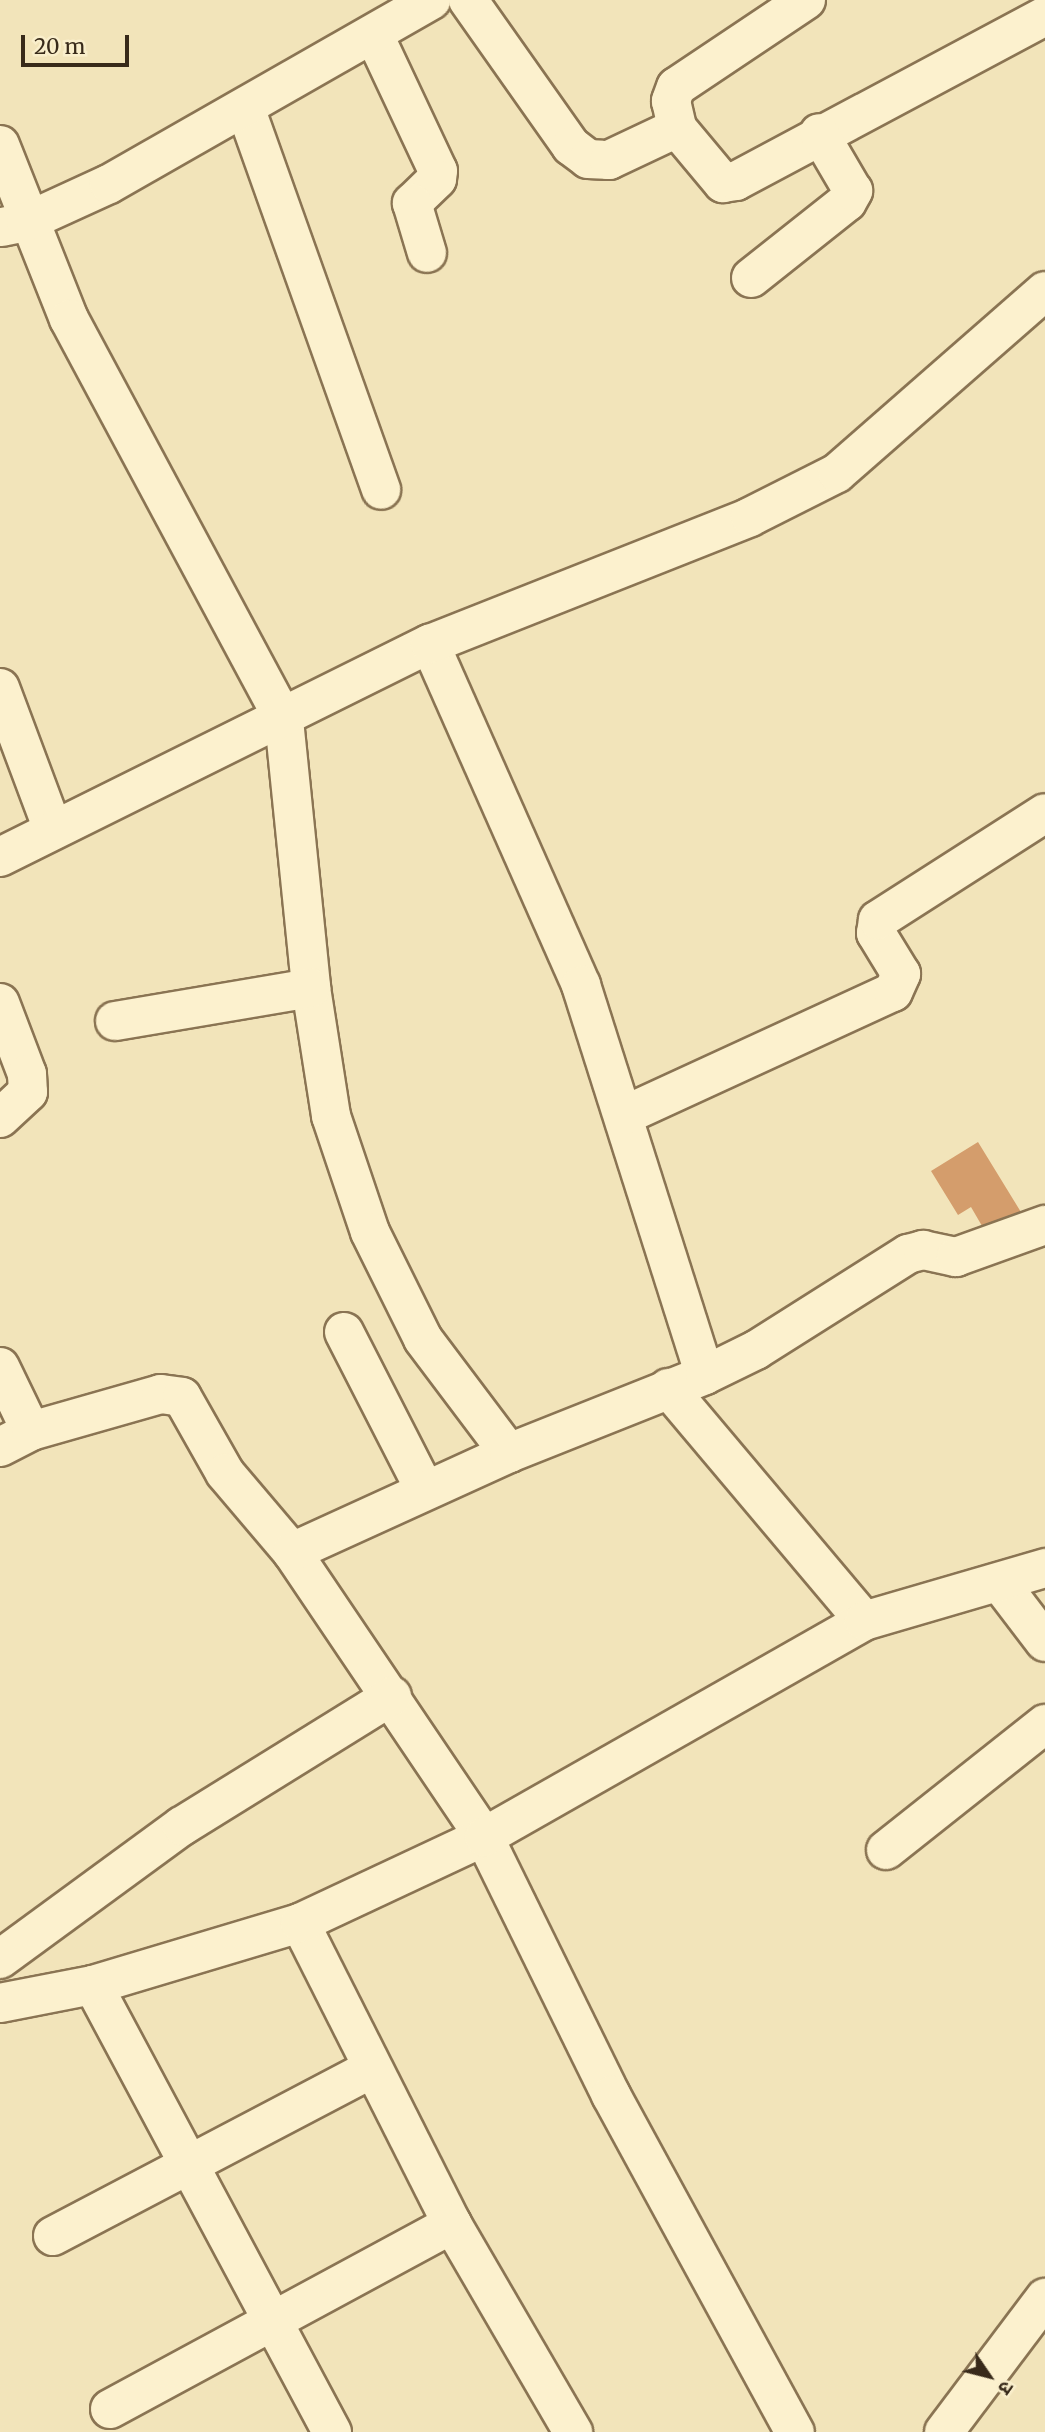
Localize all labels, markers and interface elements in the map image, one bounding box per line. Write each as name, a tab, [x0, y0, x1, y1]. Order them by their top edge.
scale bar	[24, 21, 133, 65]
text: 20 m	[34, 33, 85, 60]
north arrow	[954, 2341, 1024, 2411]
text: उ	[993, 2377, 1019, 2399]

